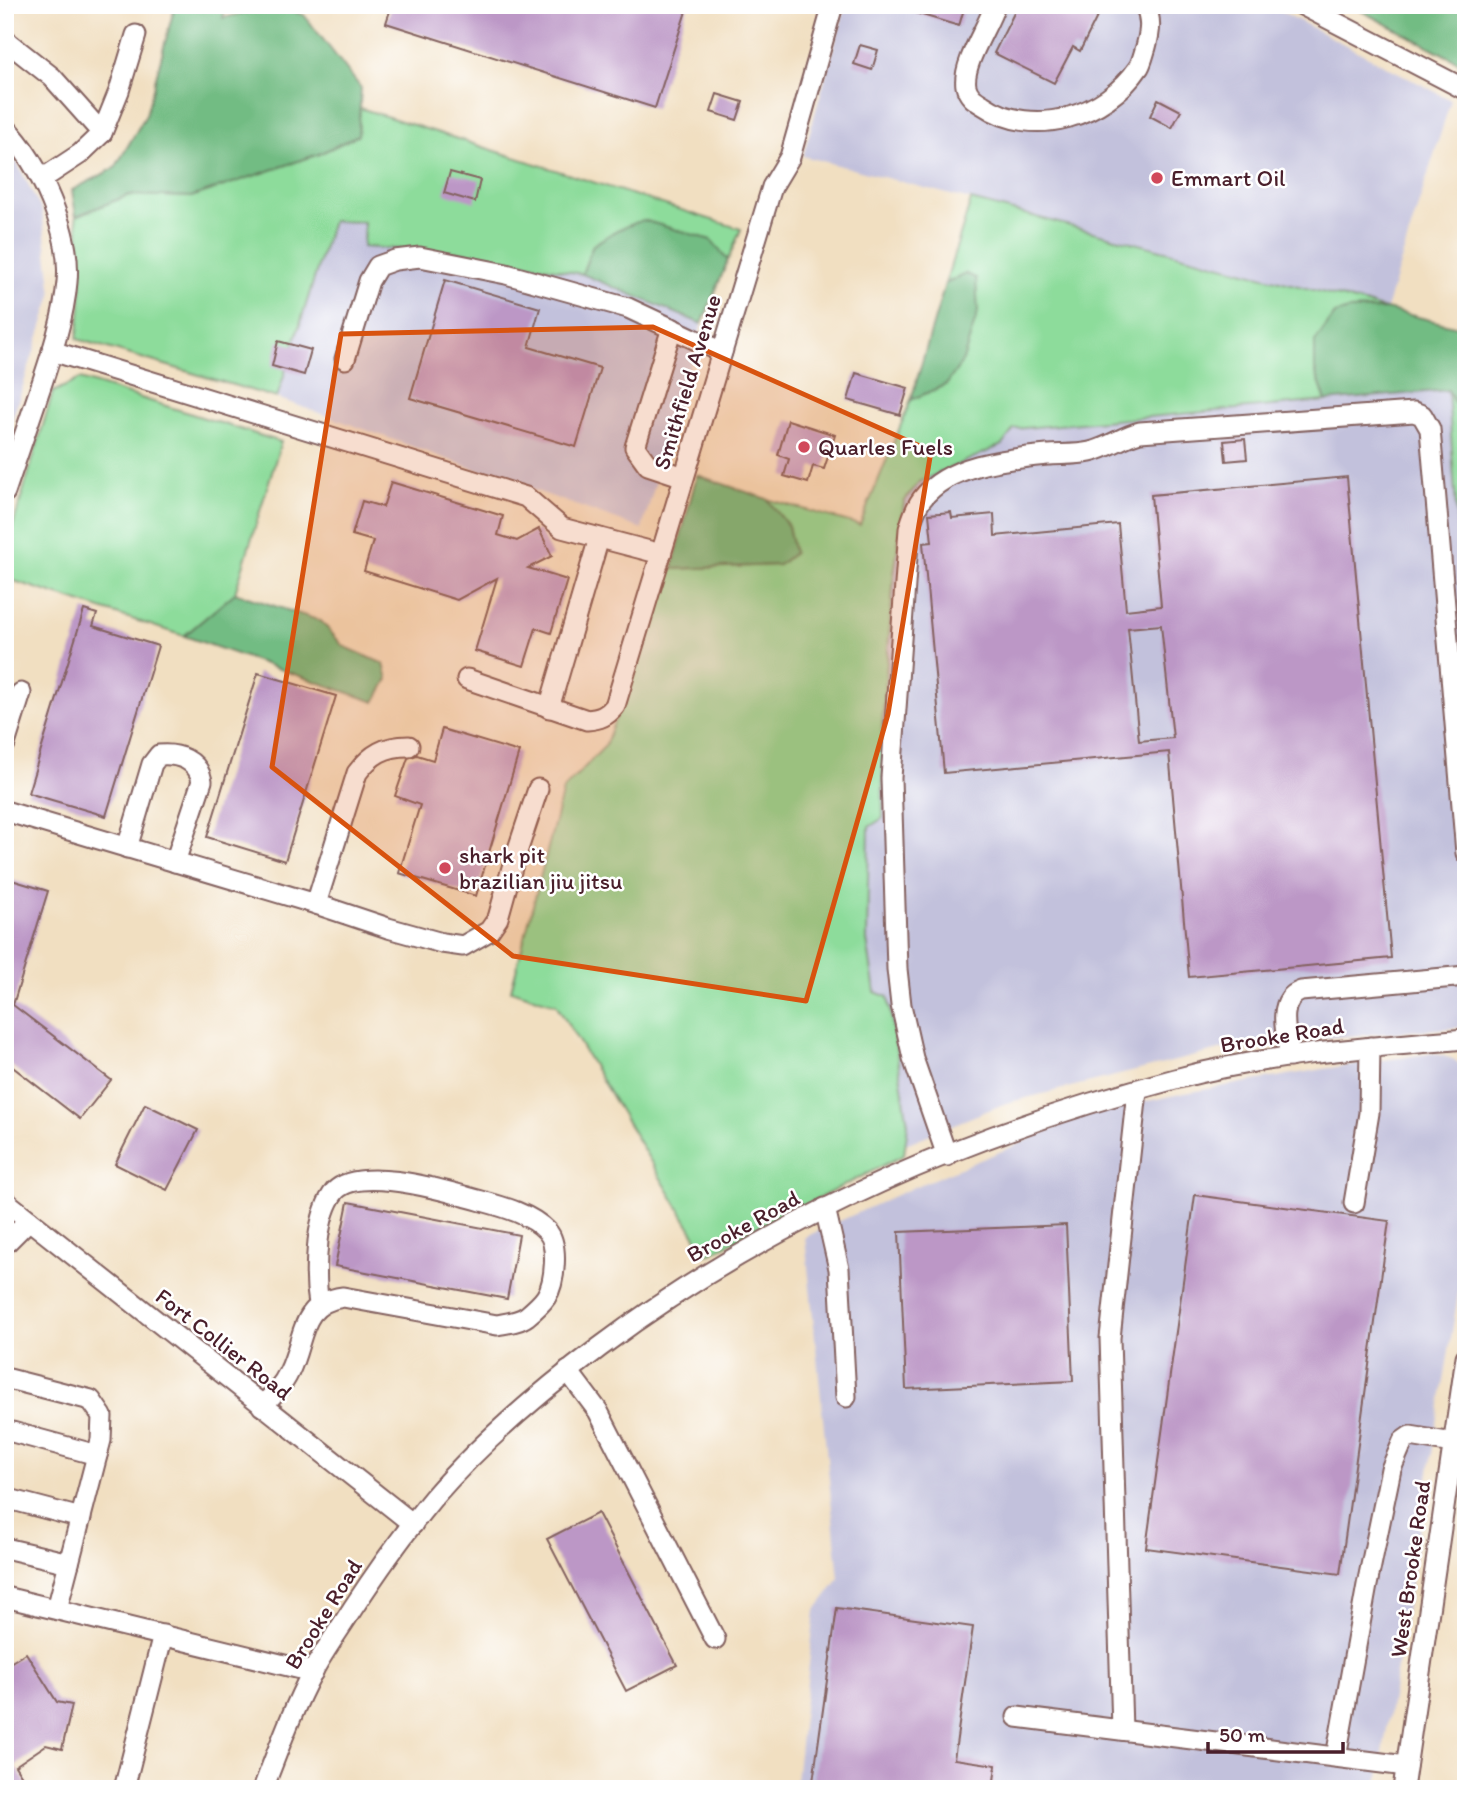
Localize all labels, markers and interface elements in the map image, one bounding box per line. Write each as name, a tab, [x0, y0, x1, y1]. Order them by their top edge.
place label: Emmart Oil	[1171, 164, 1286, 192]
marker: Emmart Oil	[1149, 170, 1165, 186]
street label: Smithfield Avenue	[647, 291, 727, 473]
place label: Quarles Fuels	[818, 433, 953, 461]
marker: Quarles Fuels	[796, 439, 812, 455]
place label: shark pit brazilian jiu jitsu	[459, 841, 623, 895]
marker: shark pit brazilian jiu jitsu	[437, 860, 453, 876]
street label: Brooke Road	[1218, 1011, 1346, 1059]
street label: Brooke Road	[682, 1183, 805, 1268]
street label: Fort Collier Road	[150, 1282, 298, 1406]
street label: West Brooke Road	[1384, 1479, 1436, 1659]
street label: Brooke Road	[278, 1553, 368, 1674]
scale bar	[1208, 1710, 1343, 1754]
text: 50 m	[1219, 1722, 1266, 1747]

